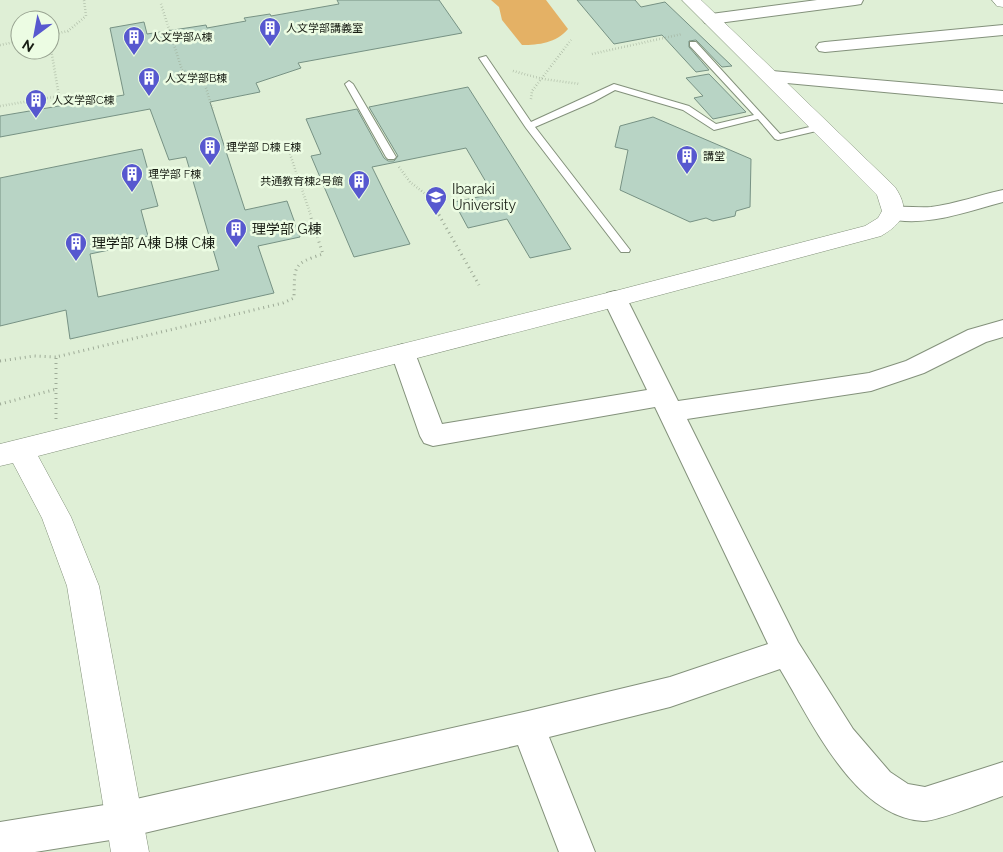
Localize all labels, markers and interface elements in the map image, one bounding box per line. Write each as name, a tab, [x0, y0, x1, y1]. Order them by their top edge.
north arrow	[10, 10, 60, 60]
building icon: 人文学部講義室	[258, 16, 282, 47]
place label: 人文学部講義室	[286, 22, 363, 35]
building icon: 人文学部A棟	[122, 25, 146, 56]
place label: 人文学部A棟	[150, 31, 212, 44]
text: N	[19, 36, 37, 56]
building icon: 人文学部B棟	[137, 66, 161, 97]
place label: 人文学部B棟	[165, 72, 227, 85]
building icon: 人文学部C棟	[24, 88, 48, 119]
place label: 人文学部C棟	[52, 94, 115, 107]
building icon: 理学部 D棟 E棟	[198, 135, 222, 166]
place label: 理学部 D棟 E棟	[226, 141, 301, 154]
building icon: 講堂	[675, 144, 699, 175]
place label: 講堂	[703, 150, 725, 163]
building icon: 理学部 F棟	[120, 162, 144, 193]
place label: 理学部 F棟	[148, 168, 201, 181]
building icon: 共通教育棟2号館	[347, 169, 371, 200]
place label: 共通教育棟2号館	[260, 175, 343, 188]
place label: Ibaraki University	[452, 181, 517, 213]
school or university icon: Ibaraki University	[424, 185, 448, 216]
building icon: 理学部 G棟	[224, 217, 248, 248]
place label: 理学部 G棟	[252, 221, 322, 237]
building icon: 理学部 A棟 B棟 C棟	[64, 231, 88, 262]
place label: 理学部 A棟 B棟 C棟	[92, 235, 215, 251]

